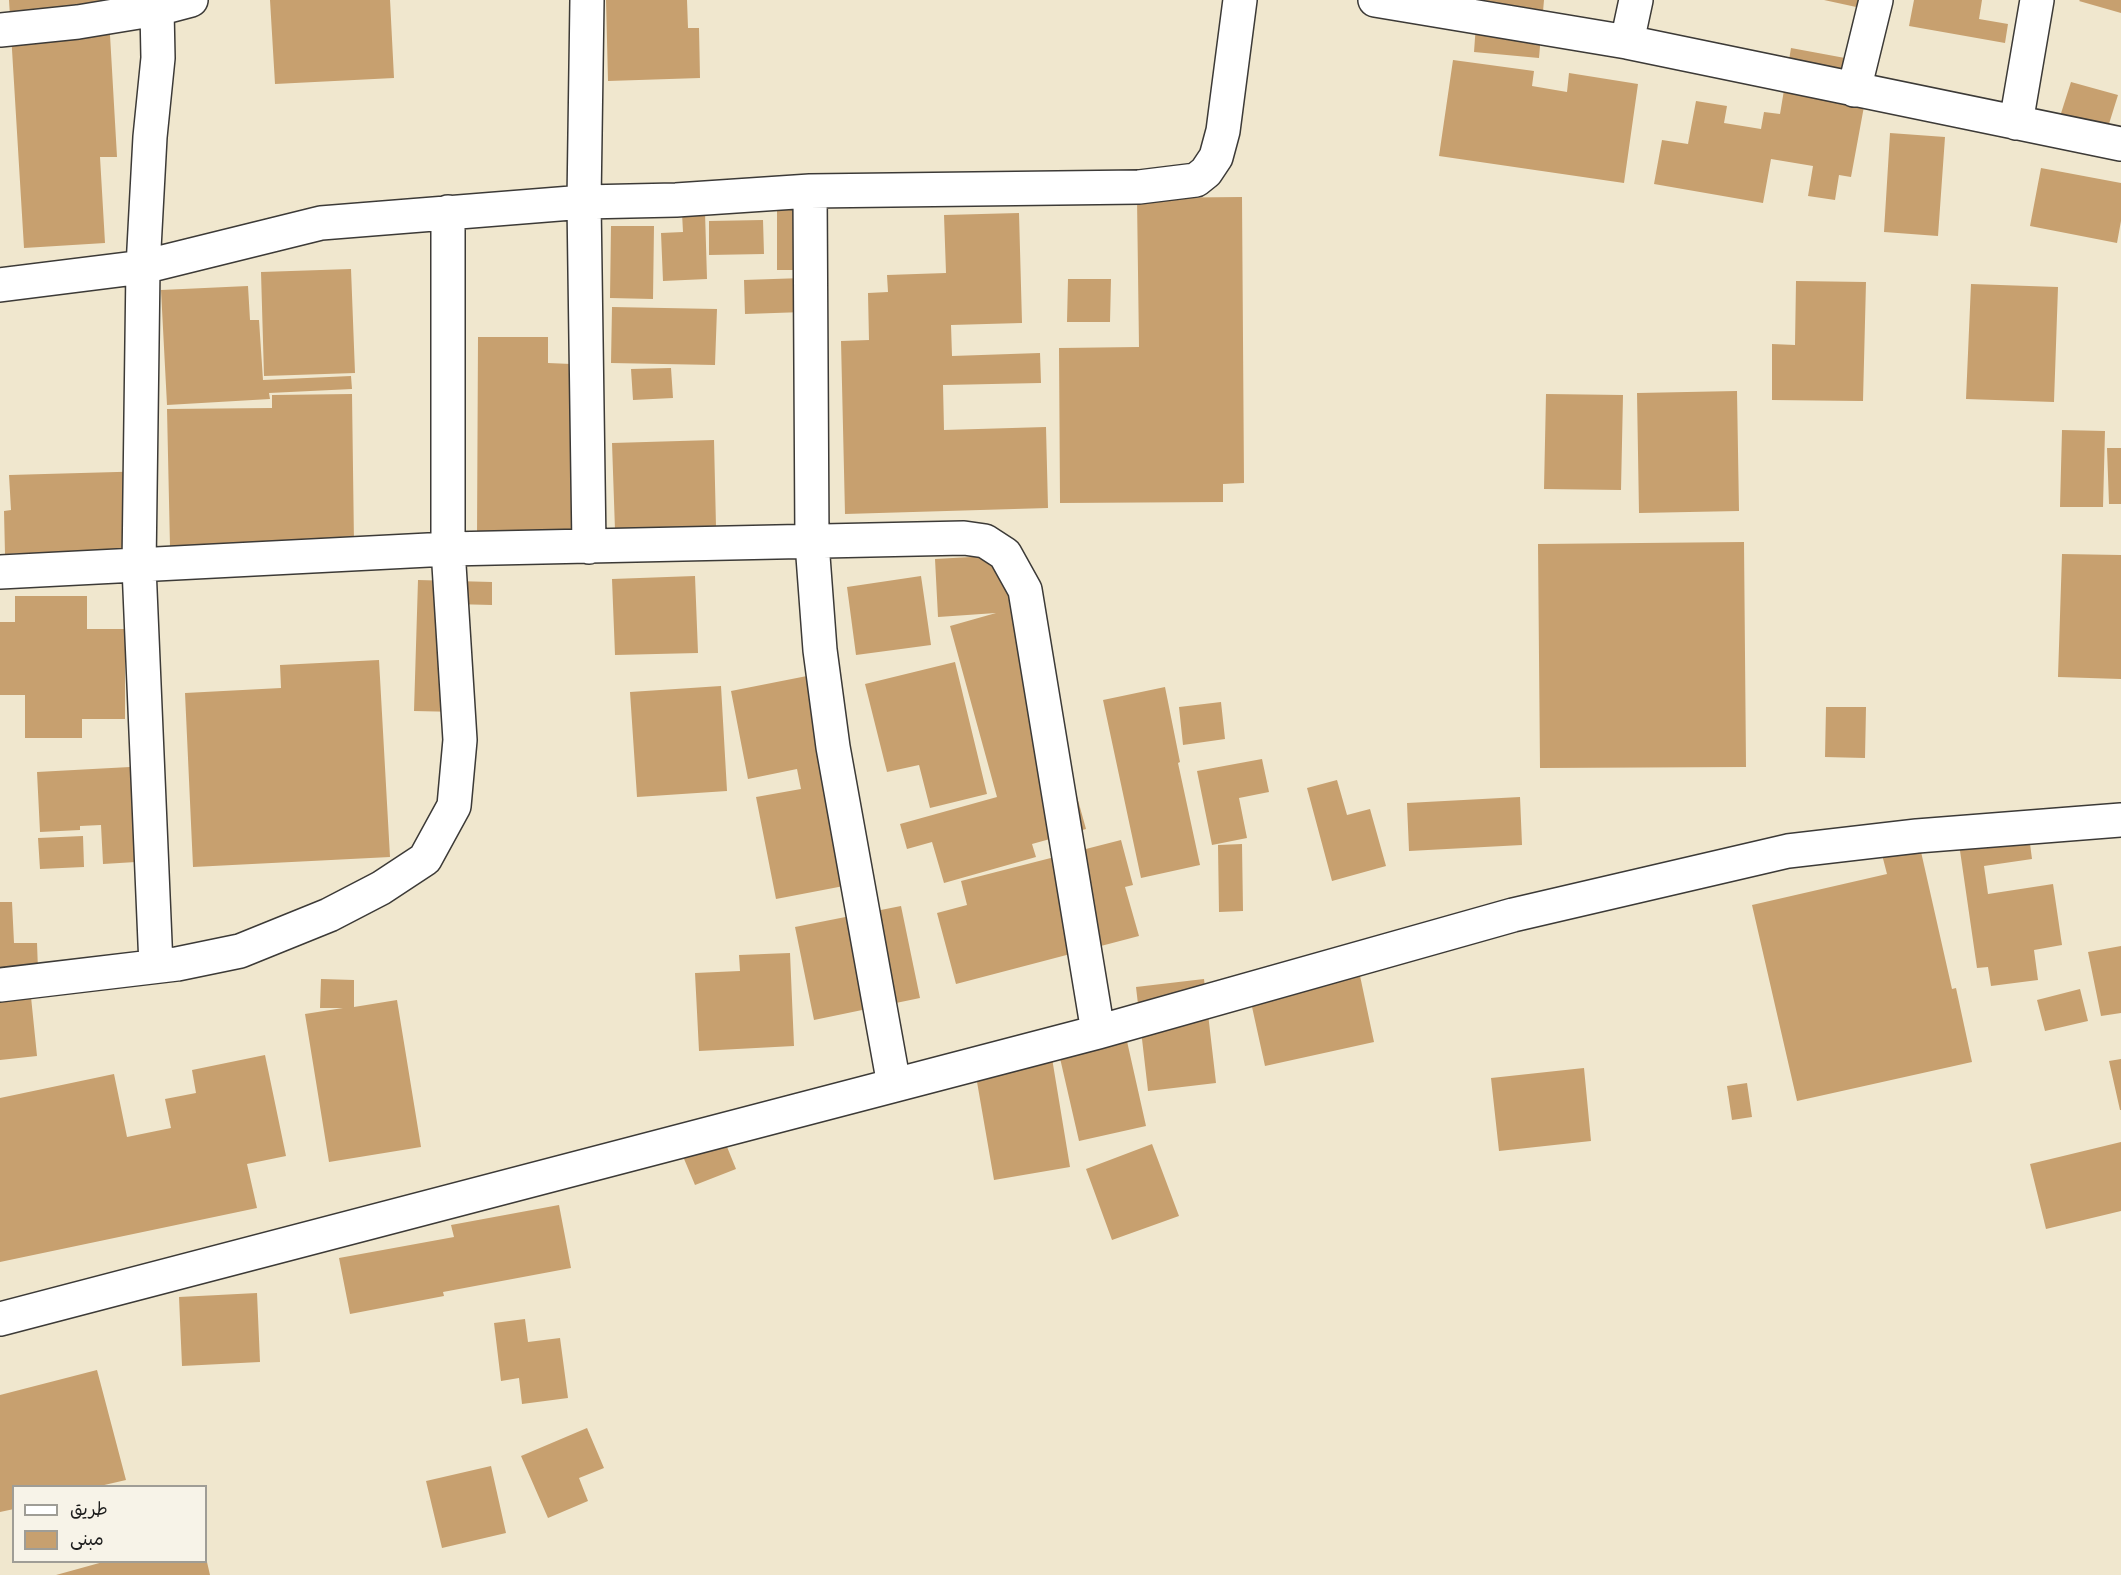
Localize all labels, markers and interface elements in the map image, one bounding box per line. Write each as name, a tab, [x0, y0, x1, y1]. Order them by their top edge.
legend	[12, 1485, 207, 1563]
text: طريق	[70, 1498, 108, 1520]
text: مبنى	[70, 1528, 104, 1550]

